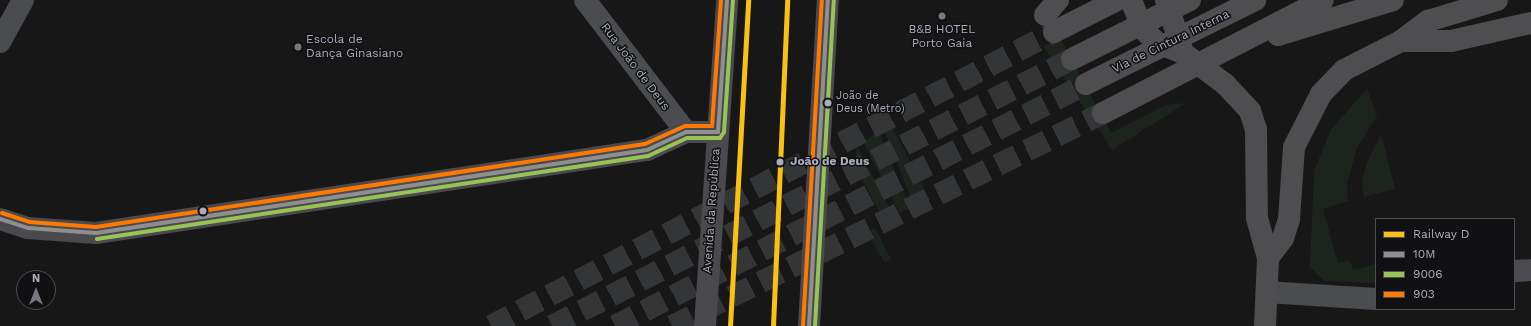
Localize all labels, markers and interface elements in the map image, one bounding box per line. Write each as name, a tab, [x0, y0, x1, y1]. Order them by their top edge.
street label: Via de Cintura Interna	[1110, 7, 1232, 77]
marker: B&B HOTEL Porto Gaia	[937, 11, 947, 21]
street label: Rua João de Deus	[597, 20, 673, 114]
place label: B&B HOTEL Porto Gaia	[909, 23, 975, 51]
place label: Escola de Dança Ginasiano	[306, 33, 404, 61]
marker: Escola de Dança Ginasiano	[293, 42, 303, 52]
place label: João de Deus (Metro)	[836, 90, 905, 116]
marker: João de Deus (Metro)	[823, 98, 833, 108]
street label: Avenida da República	[700, 148, 724, 274]
marker: João de Deus	[773, 155, 787, 169]
place label: João de Deus	[790, 155, 869, 169]
unlabelled marker	[198, 206, 208, 216]
legend	[1375, 218, 1515, 310]
text: Railway D	[1413, 227, 1469, 241]
text: 10M	[1413, 247, 1435, 261]
text: 9006	[1413, 267, 1443, 281]
north arrow	[16, 270, 56, 310]
text: N	[32, 272, 40, 285]
text: 903	[1413, 287, 1435, 301]

